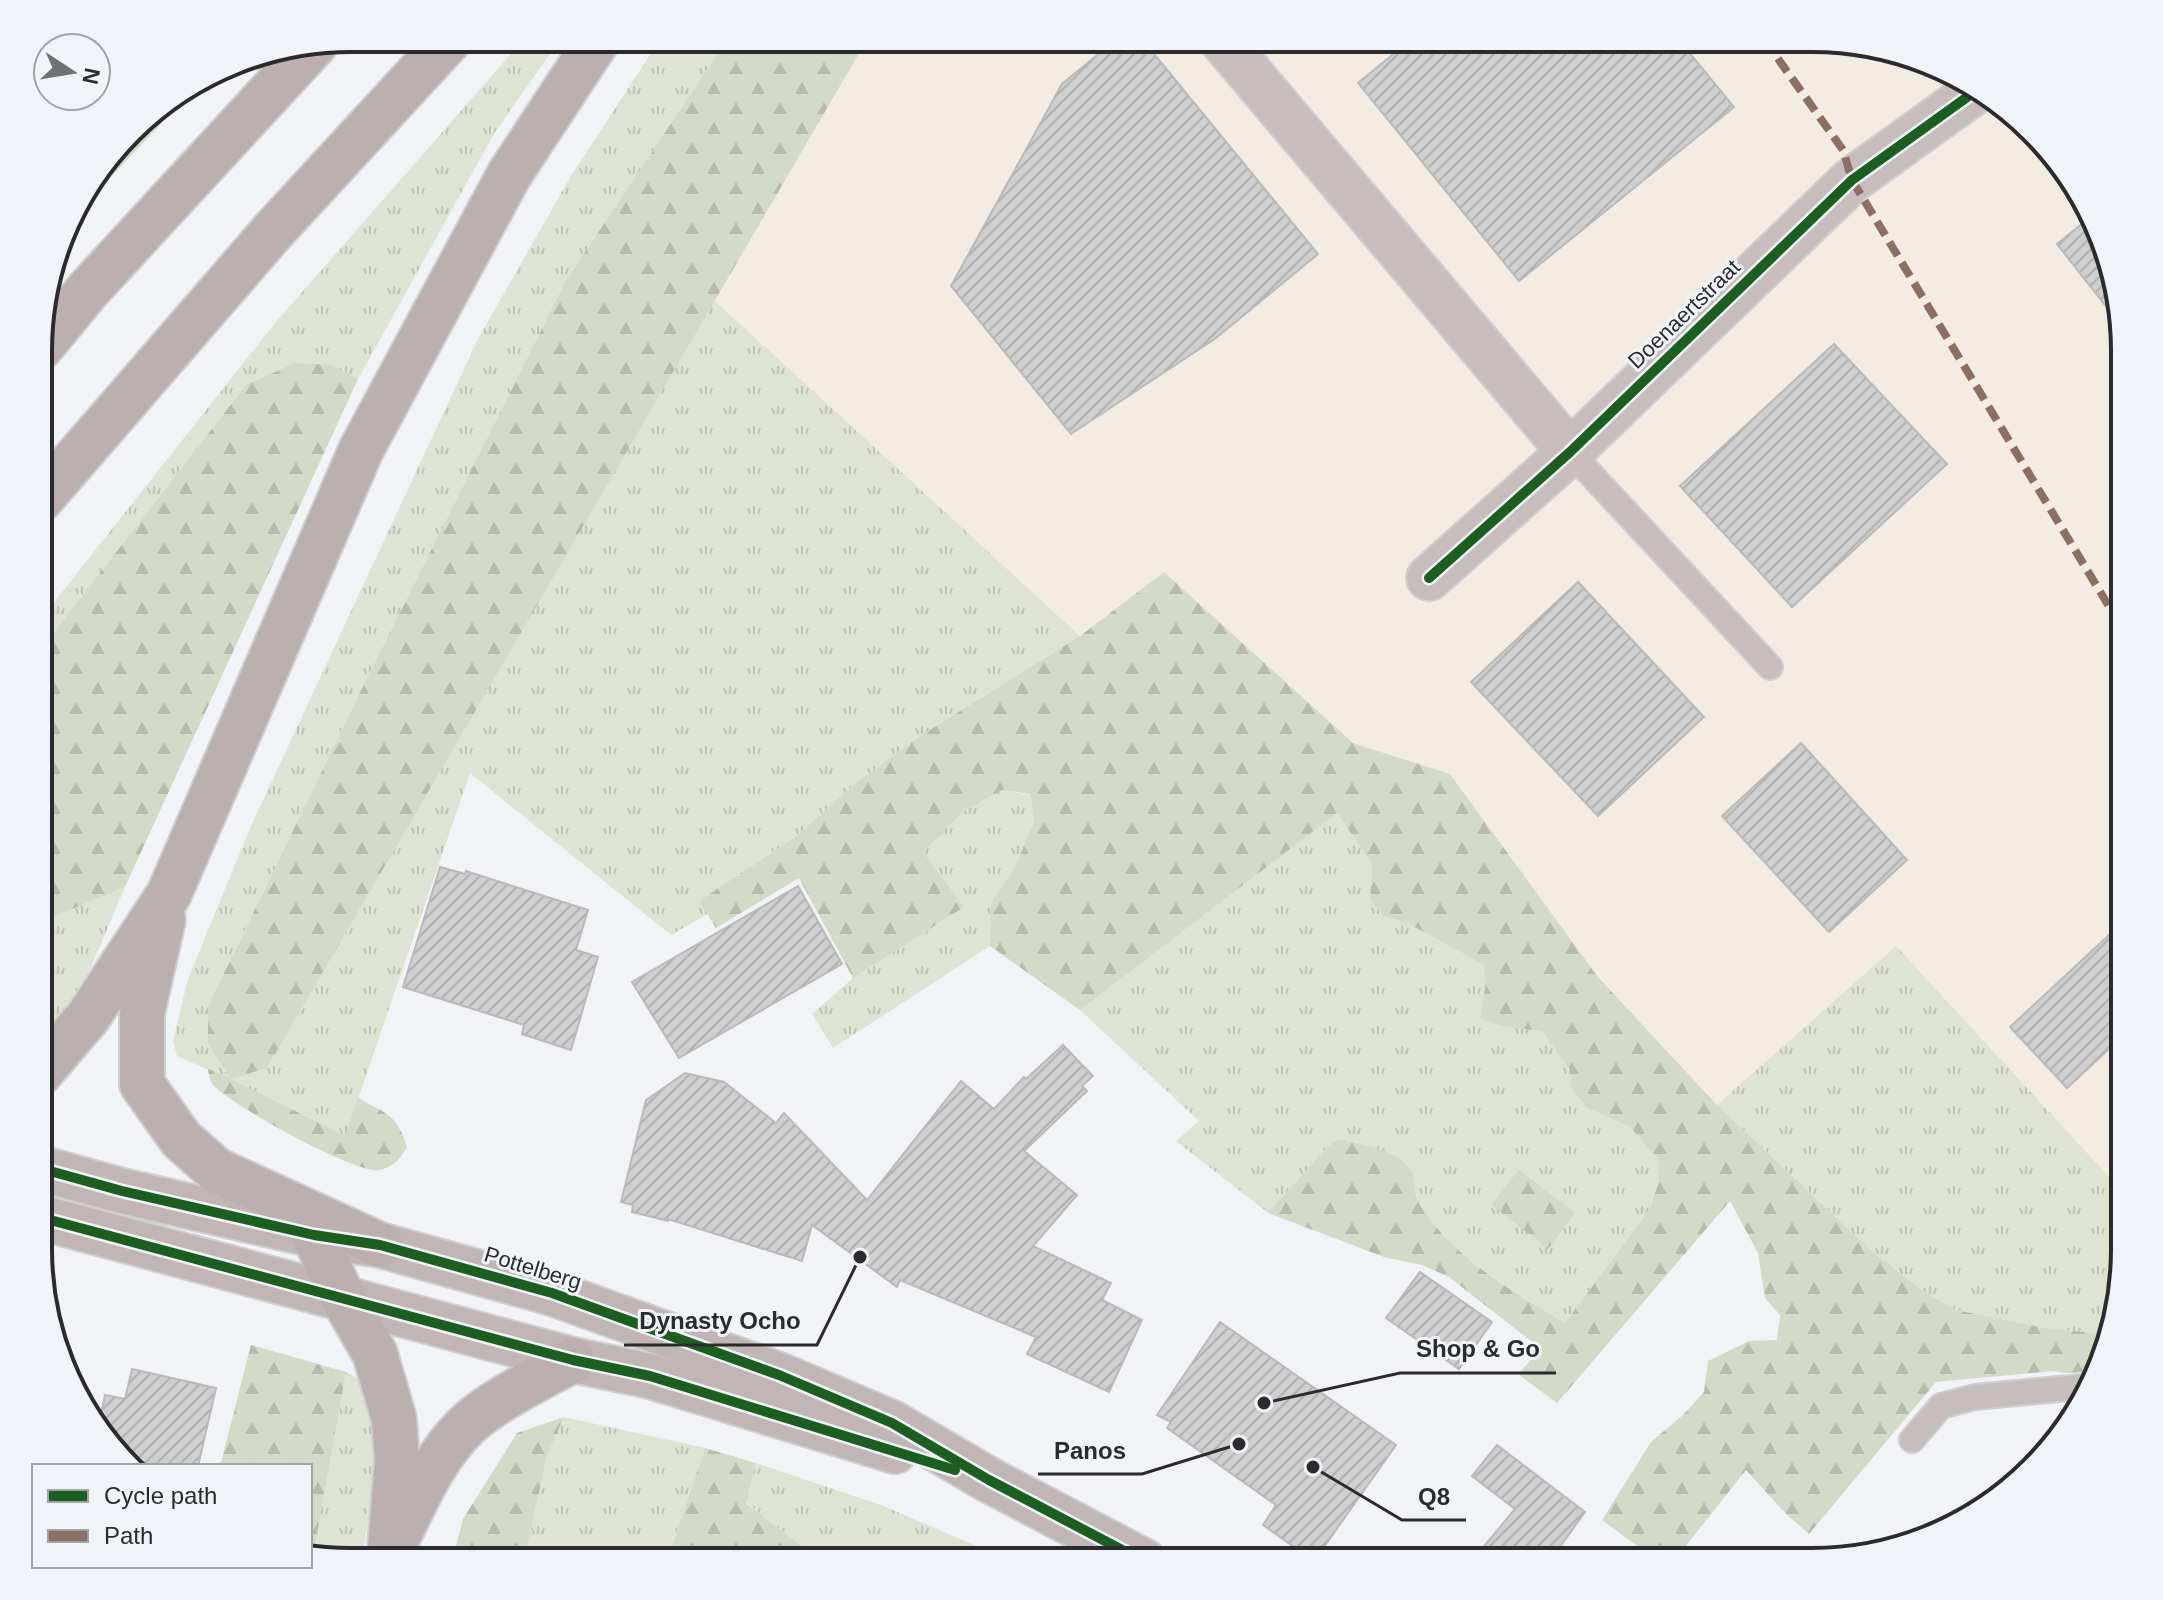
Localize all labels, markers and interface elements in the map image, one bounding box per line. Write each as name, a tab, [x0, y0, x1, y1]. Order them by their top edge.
north arrow	[32, 32, 112, 112]
text: N	[77, 66, 105, 86]
street label: Doenaertstraat	[1623, 254, 1745, 374]
street label: Pottelberg	[481, 1241, 585, 1295]
callout: Dynasty Ocho	[624, 1297, 817, 1345]
text: Dynasty Ocho	[639, 1307, 801, 1334]
callout: Shop & Go	[1400, 1325, 1556, 1373]
text: Shop & Go	[1416, 1335, 1540, 1362]
callout: Panos	[1038, 1426, 1142, 1474]
text: Panos	[1054, 1437, 1126, 1464]
legend	[32, 1464, 312, 1568]
callout: Q8	[1402, 1472, 1466, 1520]
text: Cycle path	[104, 1482, 217, 1509]
text: Q8	[1418, 1483, 1450, 1510]
text: Path	[104, 1522, 153, 1549]

